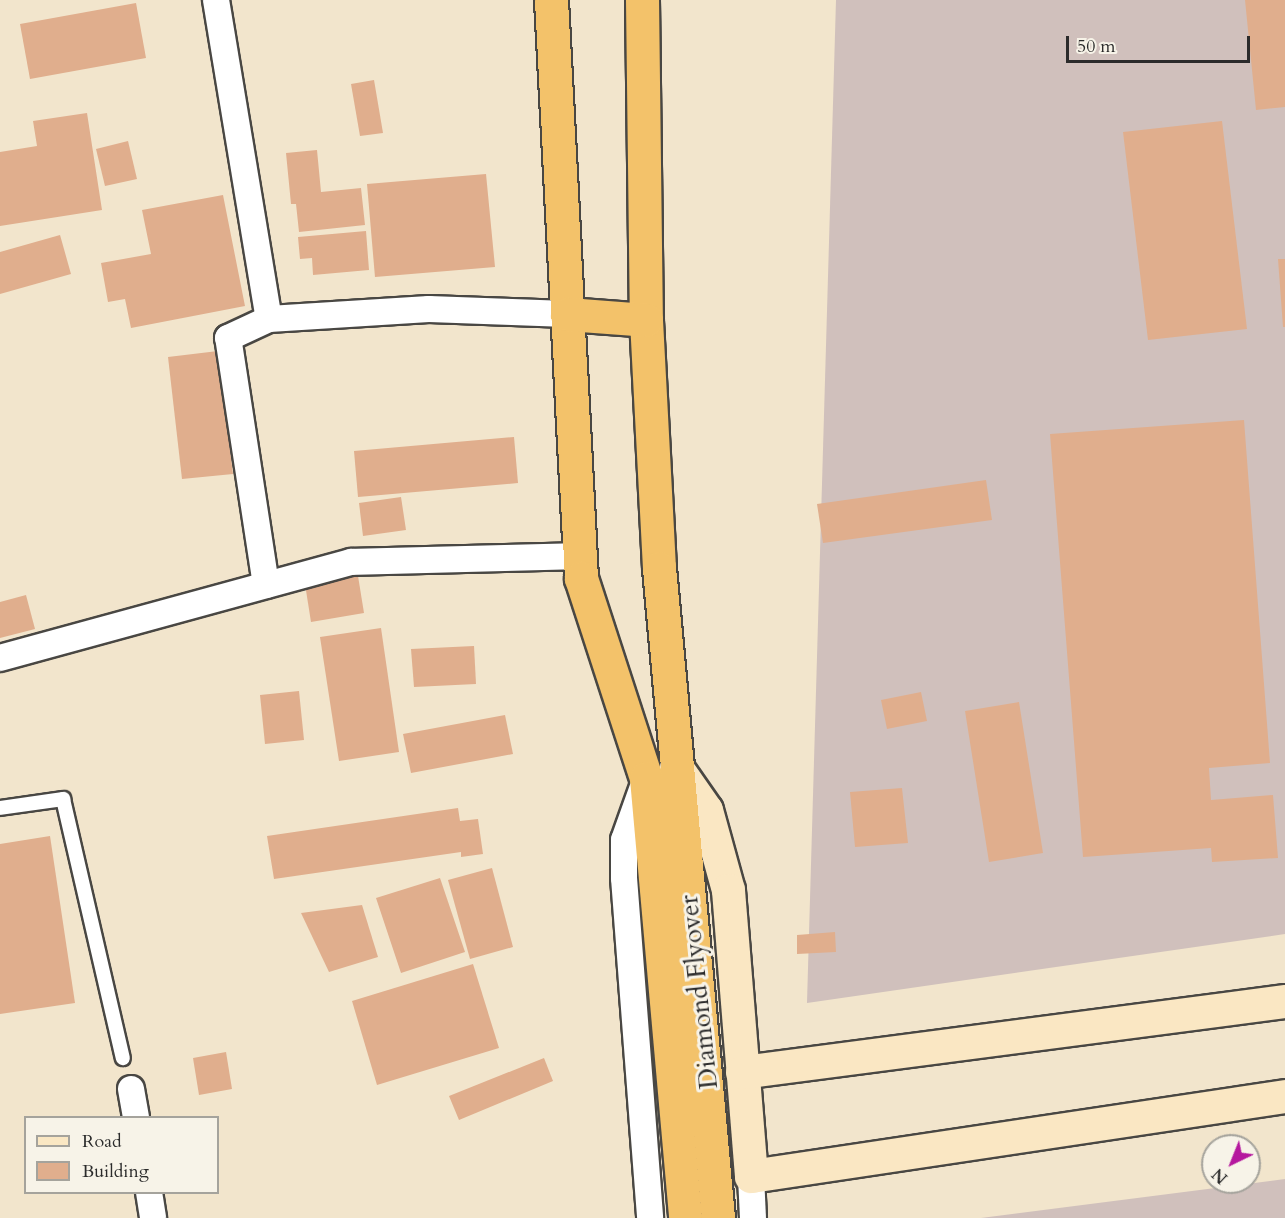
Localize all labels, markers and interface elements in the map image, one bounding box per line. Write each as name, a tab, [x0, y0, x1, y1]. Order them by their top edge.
scale bar	[1069, 24, 1254, 62]
text: 50 m	[1077, 34, 1116, 59]
street label: Diamond Flyover	[673, 893, 725, 1091]
legend	[24, 1116, 219, 1194]
text: Road	[82, 1129, 122, 1154]
north arrow	[1201, 1134, 1261, 1194]
text: Building	[82, 1159, 149, 1184]
text: N	[1208, 1163, 1233, 1188]

